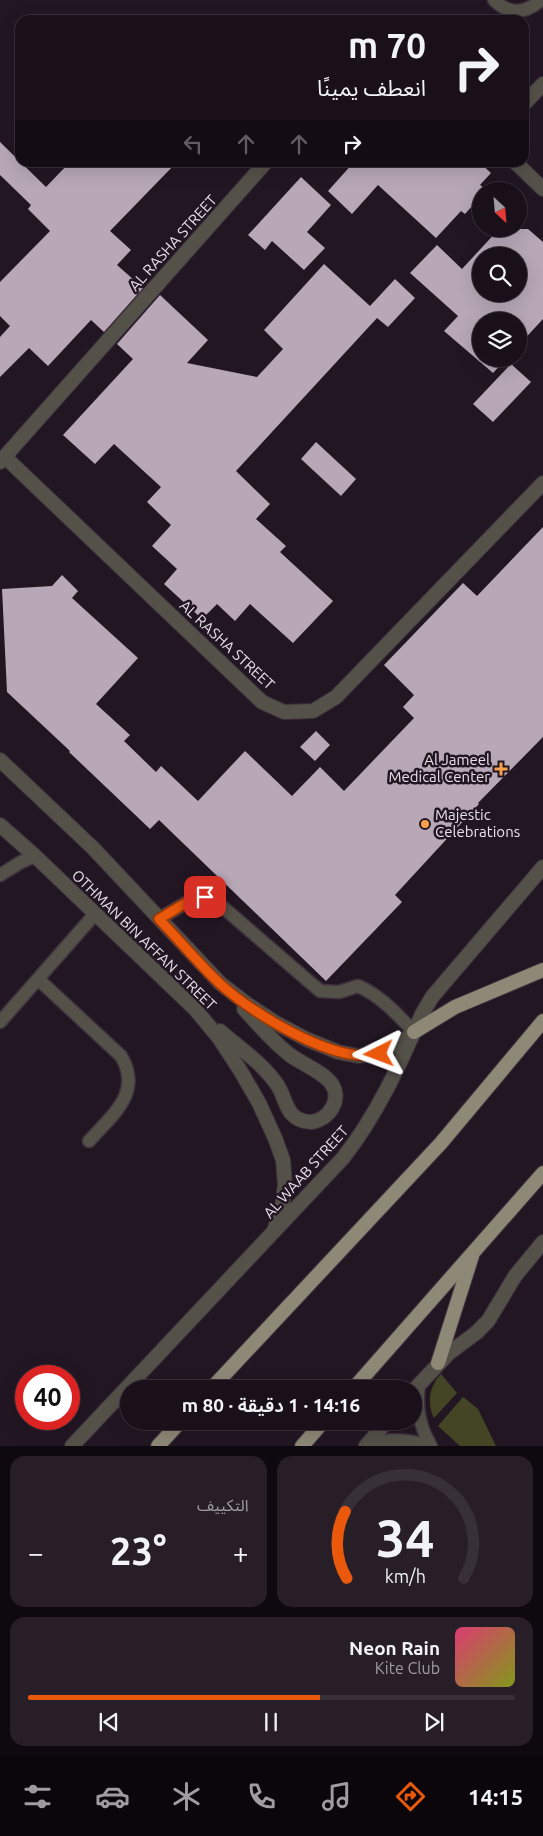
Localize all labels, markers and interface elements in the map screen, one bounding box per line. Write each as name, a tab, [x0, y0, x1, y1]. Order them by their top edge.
text: 70 m	[348, 25, 426, 65]
icon: right	[444, 35, 509, 100]
text: انعطف يمينًا	[317, 75, 426, 100]
icon: left	[179, 130, 207, 158]
icon: ahead	[232, 130, 260, 158]
icon: ahead	[285, 130, 313, 158]
icon: right	[338, 130, 366, 158]
north arrow	[472, 182, 528, 238]
map controls	[472, 182, 527, 367]
street label: AL RASHA STREET	[125, 191, 220, 294]
button: search	[472, 247, 527, 302]
button: layers	[472, 312, 527, 367]
street label: AL RASHA STREET	[177, 597, 279, 693]
place label: Al Jameel Medical Center	[388, 751, 490, 785]
marker: Al Jameel Medical Center	[494, 762, 508, 776]
place label: Majestic Celebrations	[435, 806, 520, 840]
marker: Majestic Celebrations	[419, 818, 431, 830]
street label: OTHMAN BIN AFFAN STREET	[69, 866, 221, 1014]
pin	[184, 876, 226, 918]
icon: arrive	[191, 883, 219, 911]
position arrow	[352, 1027, 404, 1079]
street label: AL WAAB STREET	[260, 1122, 352, 1221]
speed limit sign: 40	[15, 1365, 80, 1430]
text: 14:16 · 1 دقيقة · 80 m	[182, 1394, 360, 1416]
text: التكييف	[197, 1496, 249, 1514]
text: 34	[375, 1509, 434, 1567]
text: 23°	[110, 1530, 166, 1572]
text: −	[28, 1537, 44, 1568]
text: +	[233, 1537, 249, 1568]
text: km/h	[384, 1566, 425, 1586]
text: Neon Rain	[349, 1637, 440, 1659]
text: Kite Club	[375, 1659, 440, 1677]
icon: previous	[95, 1708, 123, 1736]
icon: pause	[257, 1708, 285, 1736]
icon: next	[420, 1708, 448, 1736]
icon: filters	[20, 1779, 55, 1814]
icon: car	[95, 1779, 130, 1814]
icon: climate	[169, 1779, 204, 1814]
icon: phone	[244, 1779, 279, 1814]
icon: music	[319, 1779, 354, 1814]
icon: directions	[393, 1779, 428, 1814]
text: 14:15	[468, 1784, 523, 1809]

